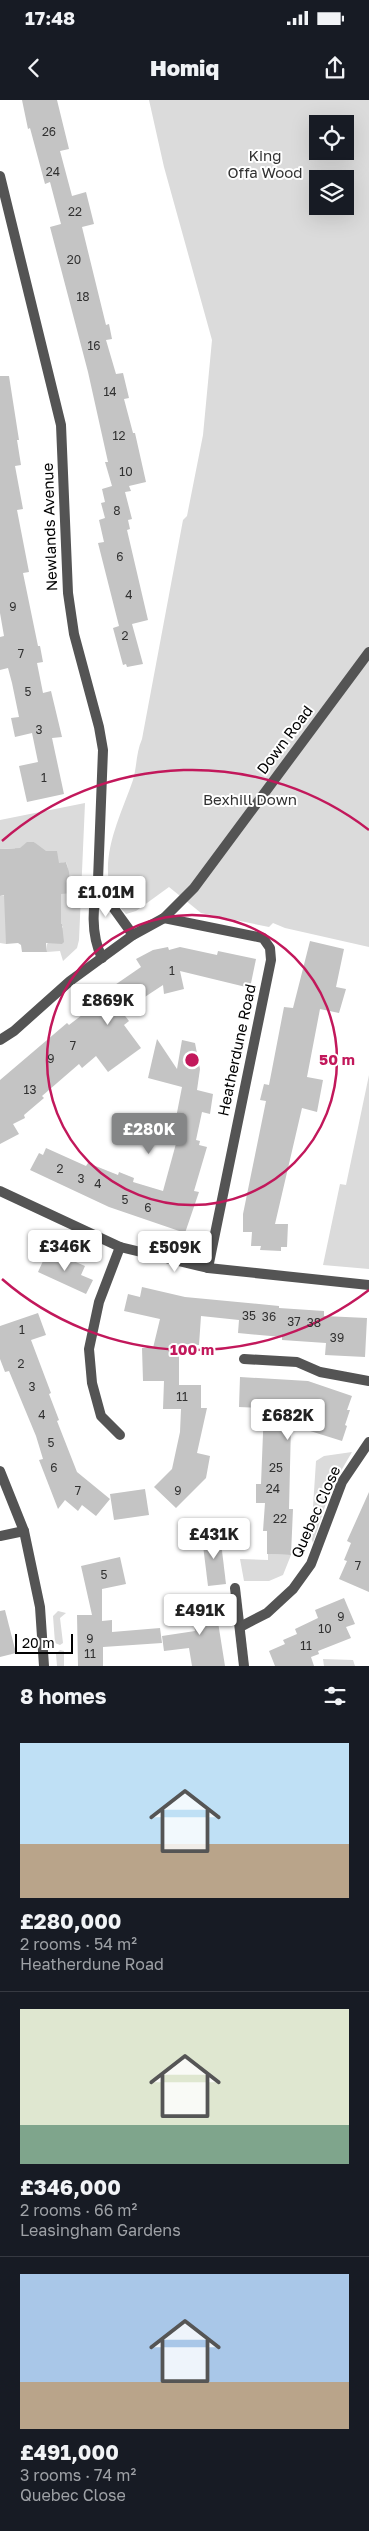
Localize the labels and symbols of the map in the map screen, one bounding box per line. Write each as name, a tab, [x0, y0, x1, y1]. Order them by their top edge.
house number: 26	[42, 124, 56, 139]
park label: King Offa Wood	[227, 146, 303, 181]
house number: 24	[46, 164, 60, 179]
house number: 22	[68, 204, 82, 219]
house number: 20	[67, 252, 81, 267]
house number: 18	[76, 289, 90, 304]
house number: 16	[87, 338, 101, 353]
house number: 14	[103, 384, 117, 399]
house number: 12	[113, 428, 125, 443]
street label: Newlands Avenue	[38, 462, 60, 592]
house number: 10	[119, 464, 133, 479]
house number: 8	[113, 503, 121, 518]
house number: 6	[116, 549, 124, 564]
house number: 4	[125, 587, 133, 602]
house number: 9	[9, 599, 17, 614]
house number: 2	[122, 628, 129, 643]
house number: 7	[18, 646, 24, 661]
house number: 5	[25, 684, 32, 699]
street label: Down Road	[253, 702, 316, 777]
house number: 3	[35, 722, 43, 737]
house number: 1	[41, 770, 47, 785]
park label: Bexhill Down	[203, 790, 297, 808]
pin: £1.01M	[65, 876, 147, 918]
house number: 1	[169, 963, 175, 978]
street label: Heatherdune Road	[213, 982, 259, 1118]
pin: £869K	[73, 984, 143, 1026]
house number: 7	[70, 1038, 76, 1053]
text: 50 m	[319, 1050, 355, 1068]
house number: 9	[47, 1051, 55, 1066]
centre of rings	[183, 1051, 201, 1069]
house number: 13	[24, 1082, 36, 1097]
pin: £280K	[114, 1112, 184, 1155]
house number: 2	[57, 1161, 64, 1176]
house number: 3	[77, 1171, 85, 1186]
house number: 4	[94, 1176, 102, 1191]
house number: 5	[122, 1192, 129, 1207]
house number: 6	[144, 1200, 152, 1215]
pin: £346K	[30, 1230, 100, 1272]
pin: £509K	[140, 1230, 210, 1273]
house number: 35	[242, 1308, 256, 1323]
house number: 36	[262, 1309, 276, 1324]
house number: 37	[287, 1314, 301, 1329]
house number: 38	[307, 1315, 321, 1330]
house number: 1	[19, 1322, 25, 1337]
house number: 39	[330, 1330, 344, 1345]
text: 100 m	[170, 1340, 214, 1358]
house number: 2	[18, 1356, 25, 1371]
house number: 3	[28, 1379, 36, 1394]
house number: 11	[176, 1389, 188, 1404]
pin: £682K	[253, 1398, 323, 1441]
house number: 4	[38, 1407, 46, 1422]
house number: 5	[48, 1435, 55, 1450]
house number: 6	[50, 1460, 58, 1475]
house number: 25	[269, 1460, 283, 1475]
street label: Quebec Close	[287, 1462, 344, 1561]
house number: 24	[266, 1481, 280, 1496]
house number: 7	[75, 1483, 81, 1498]
house number: 9	[174, 1483, 182, 1498]
house number: 22	[273, 1511, 287, 1526]
pin: £431K	[179, 1518, 249, 1560]
house number: 7	[355, 1558, 361, 1573]
house number: 5	[101, 1567, 108, 1582]
pin: £491K	[165, 1594, 235, 1636]
house number: 9	[337, 1609, 345, 1624]
house number: 10	[318, 1621, 332, 1636]
scale bar	[15, 1631, 72, 1654]
house number: 9	[86, 1631, 94, 1646]
house number: 11	[300, 1638, 312, 1653]
house number: 11	[84, 1646, 96, 1661]

